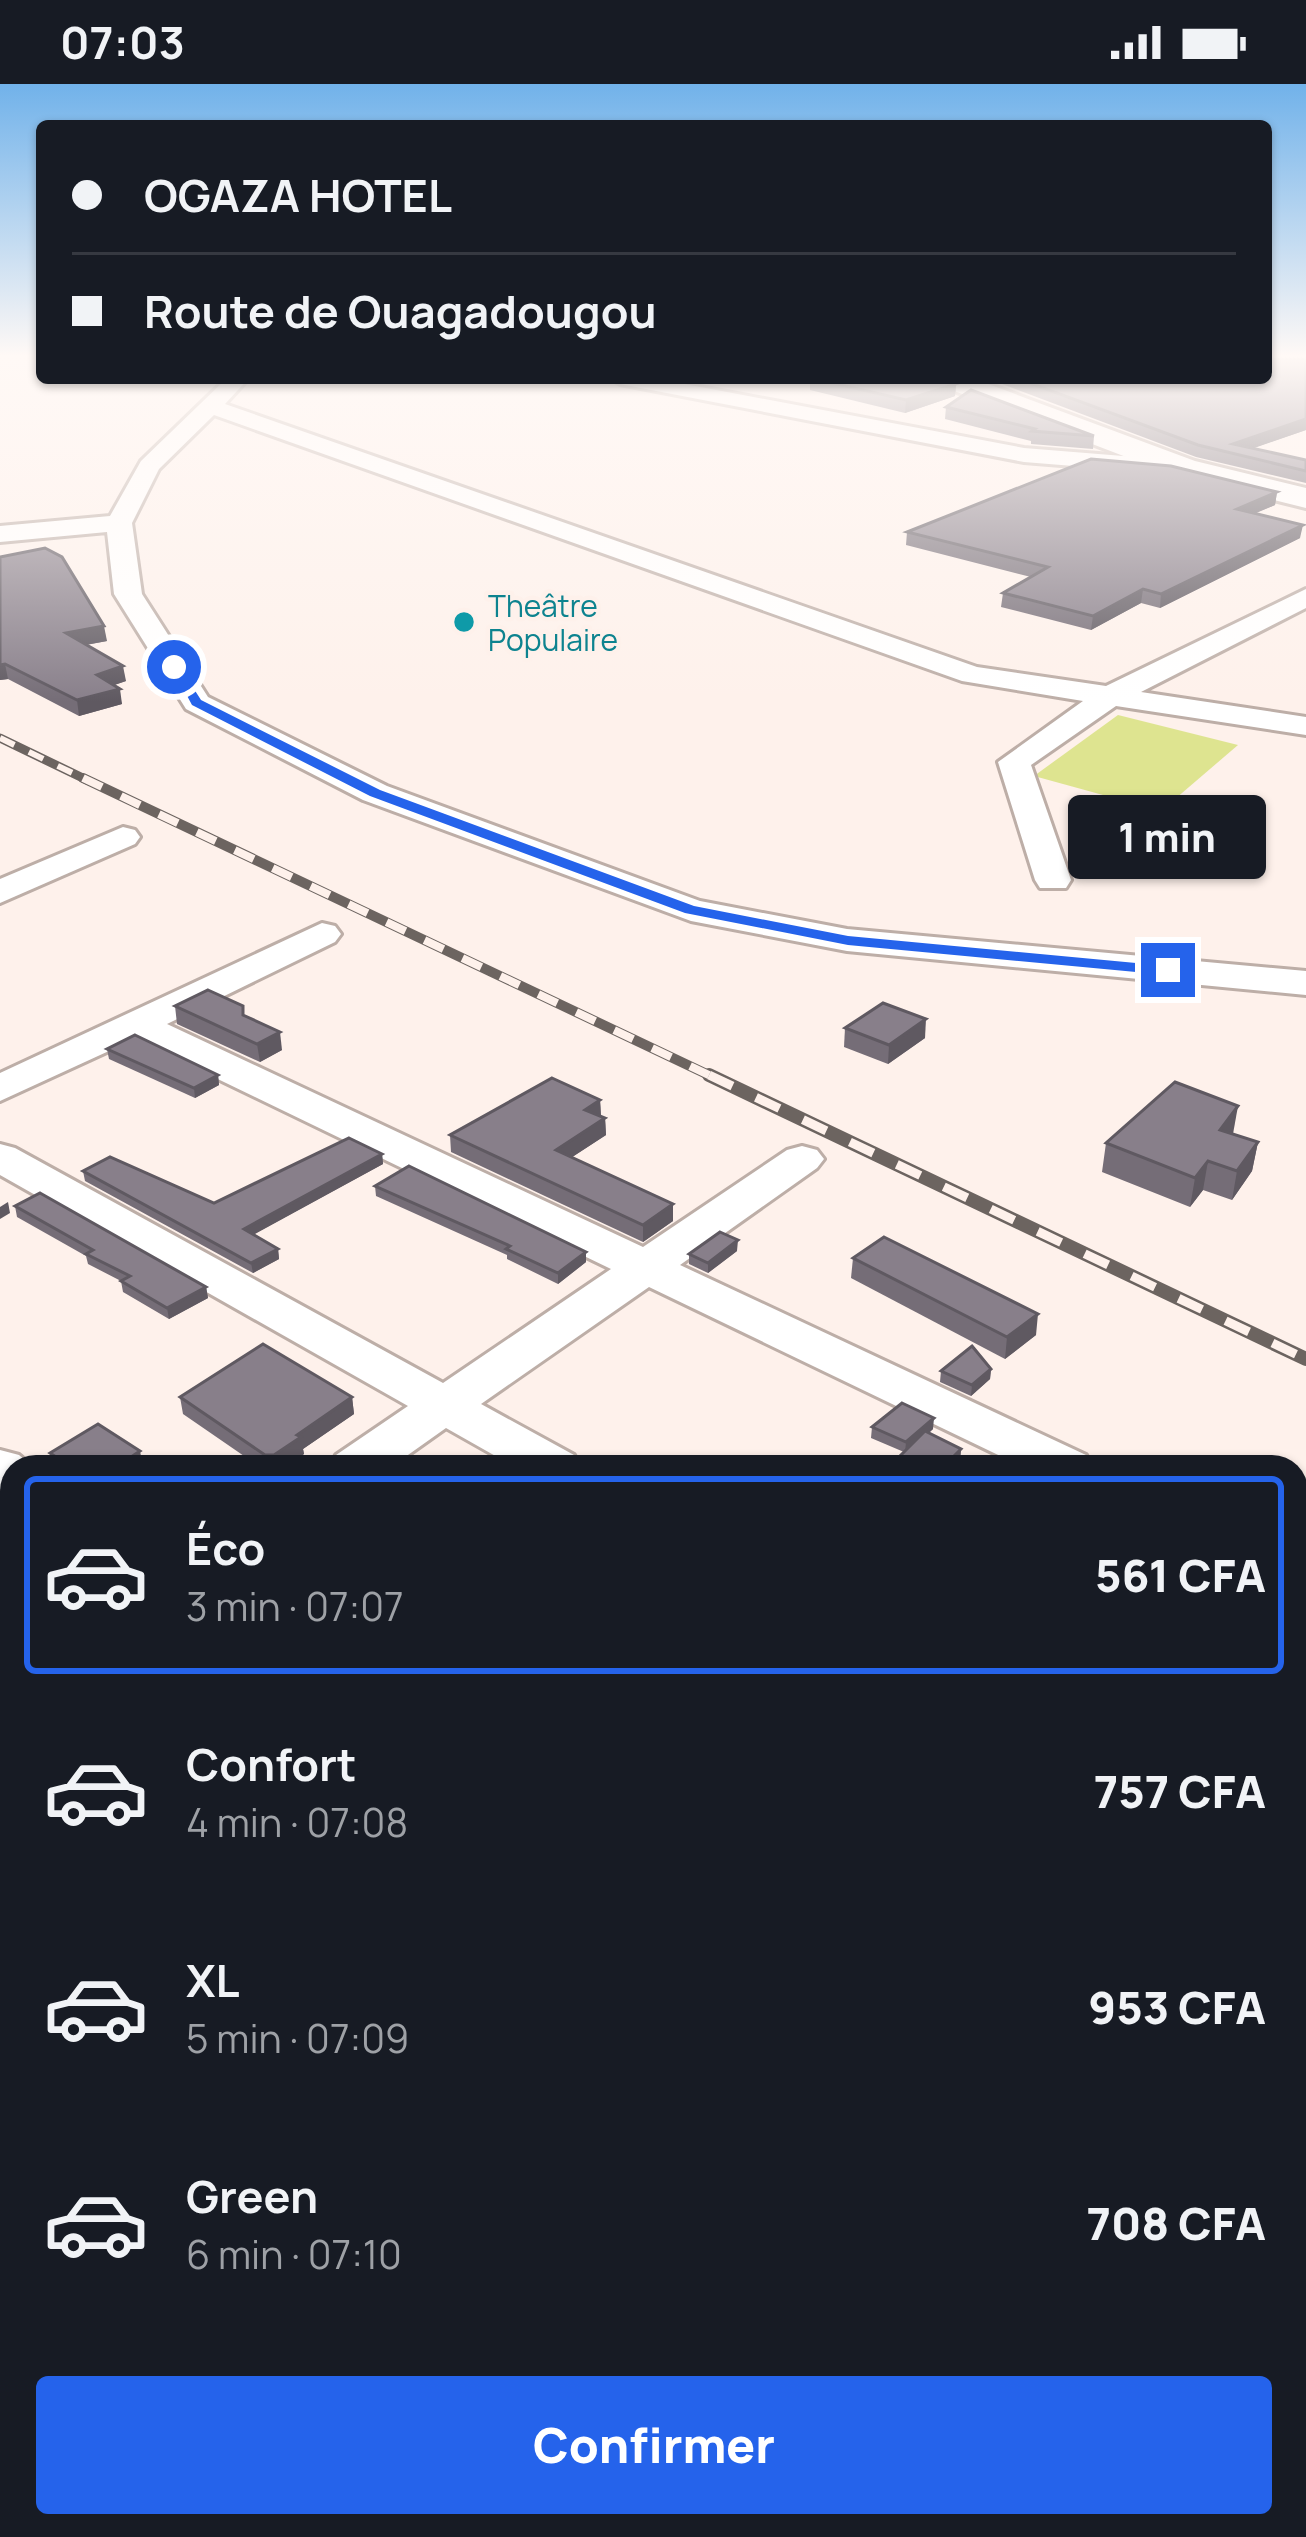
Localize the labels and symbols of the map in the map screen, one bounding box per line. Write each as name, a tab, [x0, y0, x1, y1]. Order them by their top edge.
place label: Theâtre Populaire	[488, 585, 618, 660]
marker: Theâtre Populaire	[451, 609, 477, 635]
route start	[147, 640, 201, 694]
callout: 1 min	[1069, 796, 1267, 880]
route end	[1141, 943, 1195, 997]

